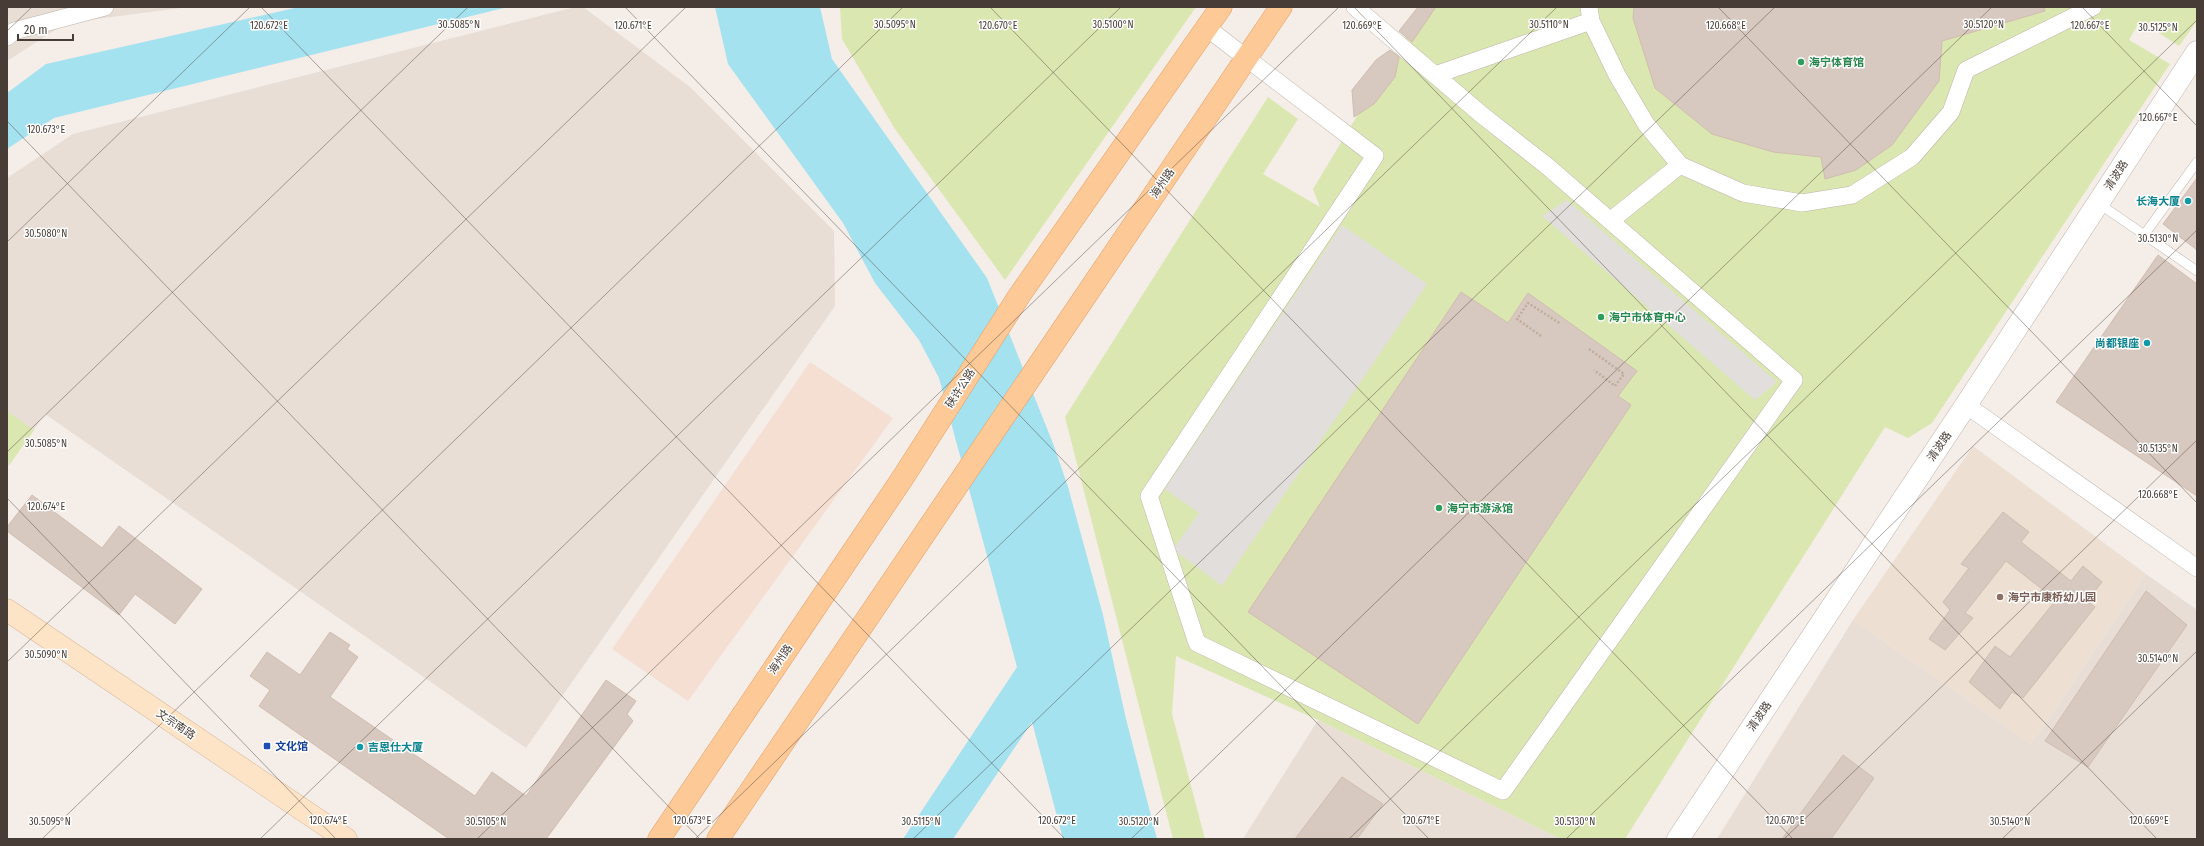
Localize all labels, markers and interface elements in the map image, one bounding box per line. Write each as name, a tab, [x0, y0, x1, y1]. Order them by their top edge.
scale bar	[18, 16, 73, 42]
text: 30.5085°N	[438, 19, 480, 31]
text: 30.5095°N	[874, 19, 916, 31]
text: 30.5100°N	[1092, 19, 1134, 31]
text: 30.5110°N	[1529, 19, 1569, 31]
text: 30.5120°N	[1964, 19, 2004, 31]
text: 120.672°E	[250, 20, 288, 32]
text: 120.671°E	[614, 20, 652, 32]
text: 120.670°E	[979, 20, 1018, 32]
text: 120.669°E	[1342, 20, 1382, 32]
text: 120.668°E	[1706, 20, 1746, 32]
text: 120.667°E	[2071, 20, 2110, 32]
text: 30.5125°N	[2138, 22, 2178, 34]
text: 20 m	[24, 23, 48, 37]
place label: 海宁体育馆	[1809, 56, 1864, 69]
marker: 海宁体育馆	[1796, 57, 1806, 67]
text: 120.667°E	[2139, 112, 2178, 124]
text: 120.673°E	[27, 124, 65, 136]
street label: 清波路	[2102, 158, 2131, 193]
street label: 海州路	[1148, 166, 1177, 201]
place label: 长海大厦	[2136, 195, 2180, 208]
marker: 长海大厦	[2183, 196, 2193, 206]
text: 30.5080°N	[25, 228, 67, 240]
text: 30.5130°N	[2138, 233, 2178, 245]
place label: 海宁市体育中心	[1609, 311, 1686, 324]
marker: 海宁市体育中心	[1596, 312, 1606, 322]
place label: 尚都银座	[2095, 337, 2139, 350]
marker: 尚都银座	[2142, 338, 2152, 348]
street label: 硖许公路	[943, 366, 978, 410]
street label: 清波路	[1925, 429, 1954, 464]
text: 30.5085°N	[25, 438, 67, 450]
text: 30.5135°N	[2138, 443, 2178, 455]
text: 120.668°E	[2138, 489, 2178, 501]
text: 120.674°E	[27, 501, 65, 513]
place label: 海宁市游泳馆	[1447, 502, 1513, 515]
marker: 海宁市游泳馆	[1434, 503, 1444, 513]
place label: 海宁市康桥幼儿园	[2008, 591, 2096, 604]
marker: 海宁市康桥幼儿园	[1995, 592, 2005, 602]
street label: 海州路	[766, 642, 795, 677]
text: 30.5090°N	[25, 649, 67, 661]
text: 30.5140°N	[2138, 653, 2178, 665]
street label: 清波路	[1745, 699, 1774, 734]
street label: 文宗南路	[154, 707, 198, 742]
place label: 文化馆	[275, 740, 308, 753]
marker: 文化馆	[262, 741, 272, 751]
place label: 吉恩仕大厦	[368, 741, 423, 754]
marker: 吉恩仕大厦	[355, 742, 365, 752]
text: 120.674°E	[309, 815, 347, 827]
text: 120.673°E	[673, 815, 711, 827]
text: 120.672°E	[1038, 815, 1076, 827]
text: 120.671°E	[1402, 815, 1440, 827]
text: 120.670°E	[1766, 815, 1805, 827]
text: 120.669°E	[2129, 815, 2169, 827]
text: 30.5095°N	[29, 816, 71, 828]
text: 30.5105°N	[466, 816, 506, 828]
text: 30.5115°N	[902, 816, 940, 828]
text: 30.5120°N	[1119, 816, 1159, 828]
text: 30.5130°N	[1555, 816, 1595, 828]
text: 30.5140°N	[1990, 816, 2030, 828]

